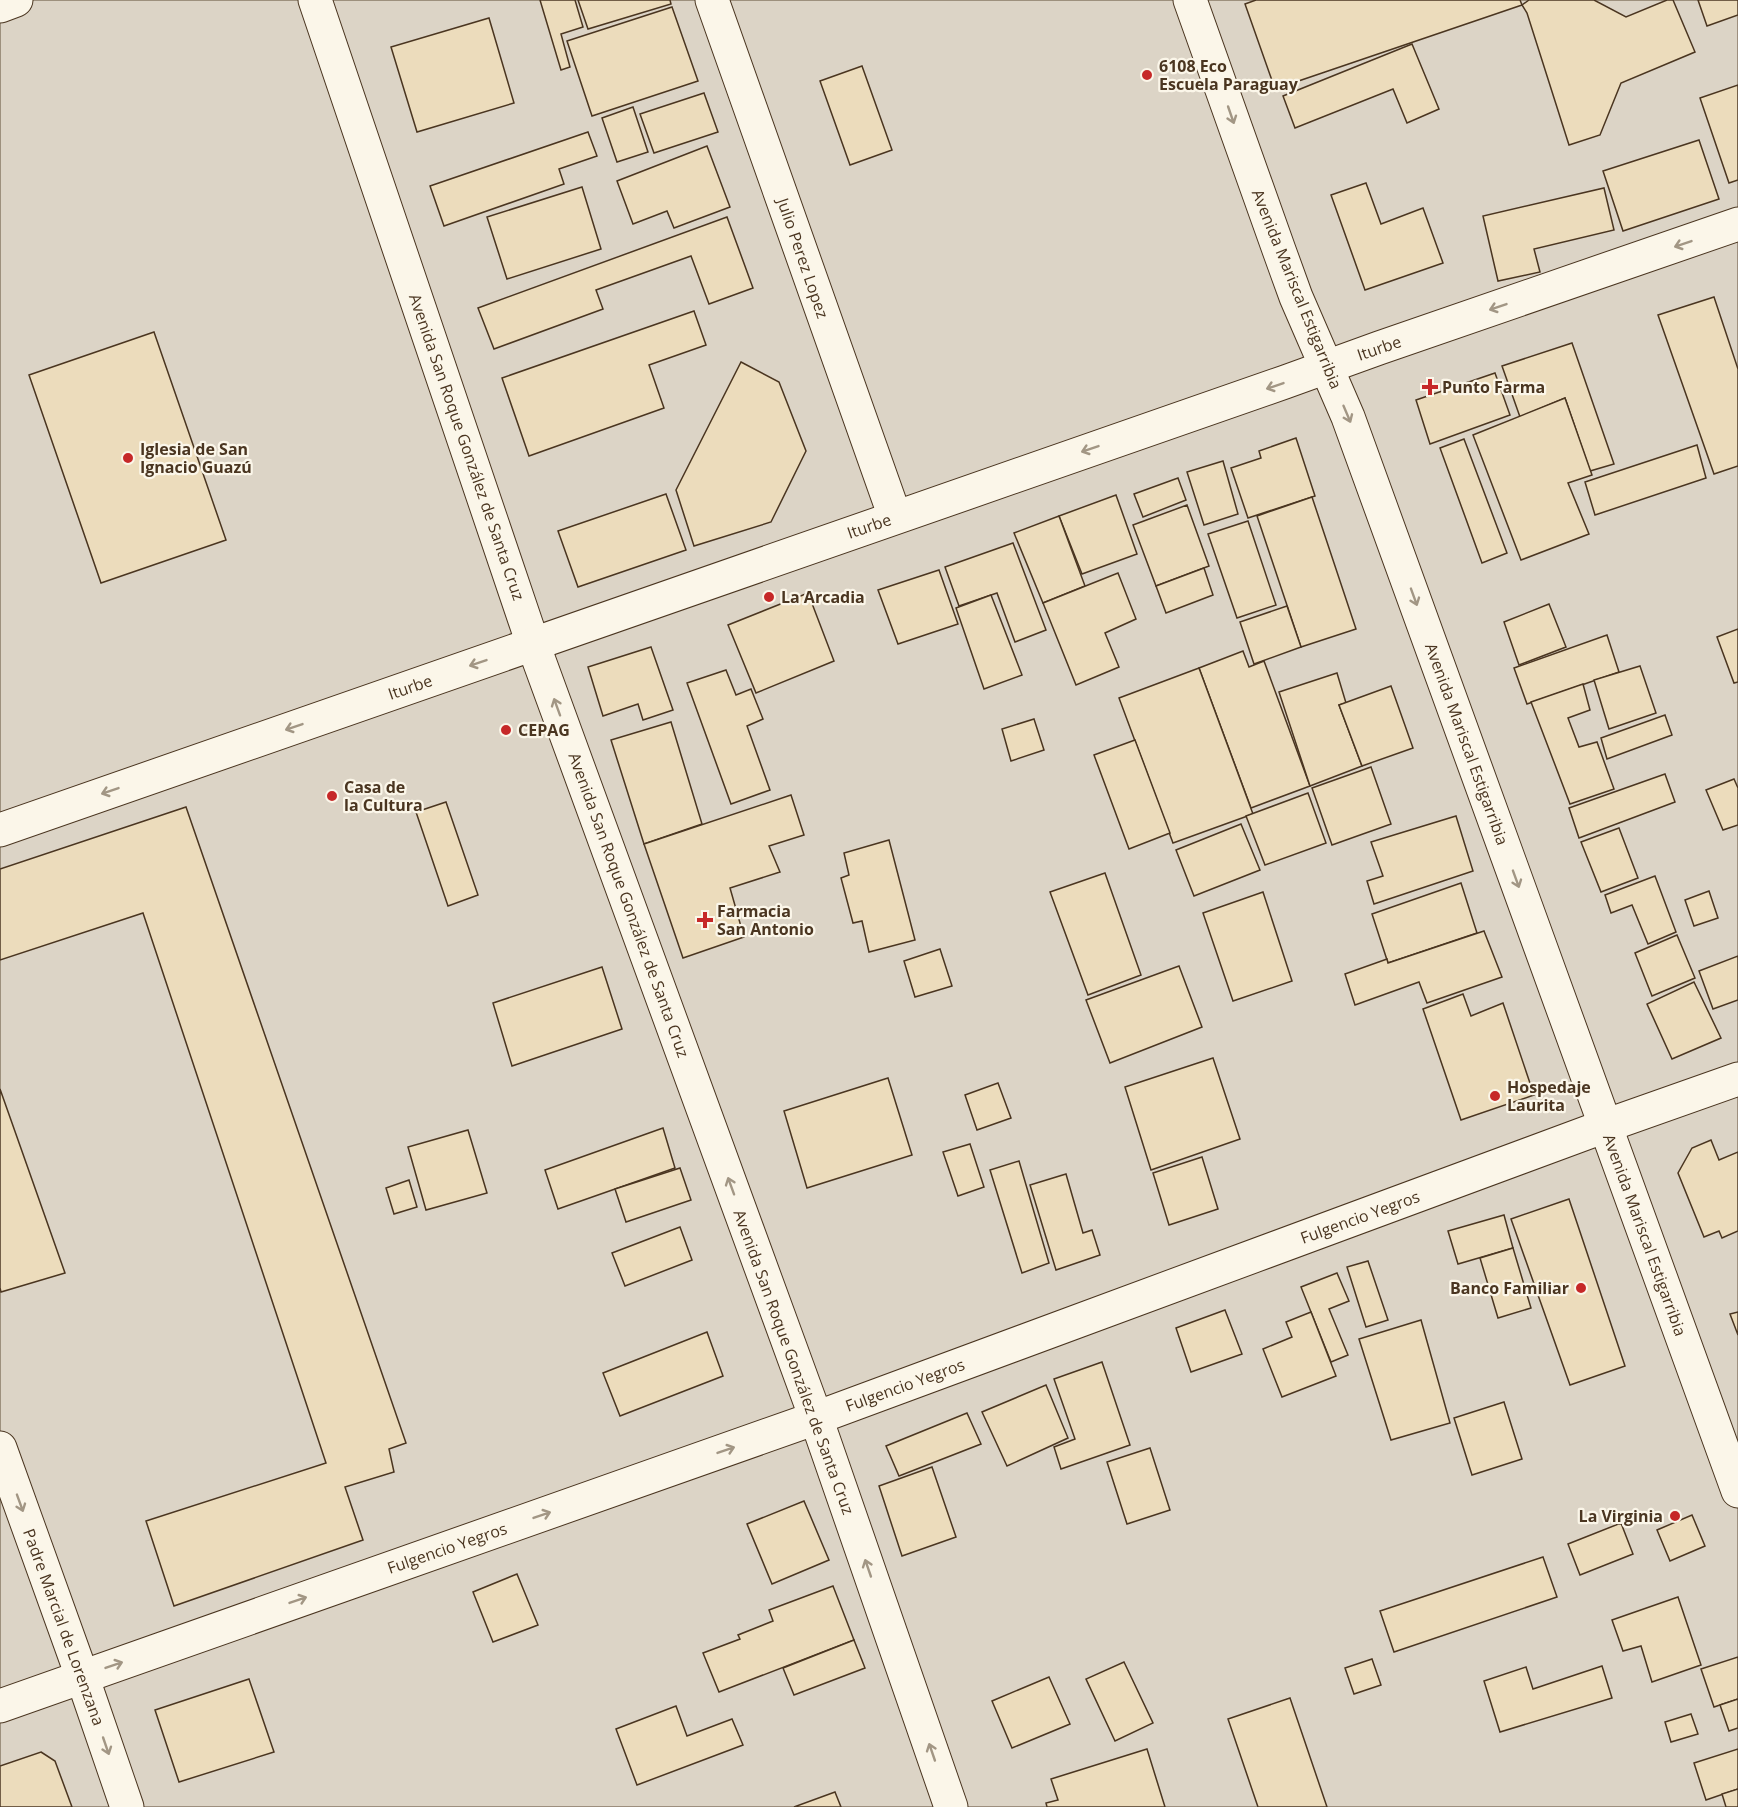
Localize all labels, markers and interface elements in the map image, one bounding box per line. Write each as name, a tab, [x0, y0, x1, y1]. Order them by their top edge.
place label: 6108 Eco Escuela Paraguay	[1159, 55, 1299, 95]
marker: 6108 Eco Escuela Paraguay	[1140, 68, 1154, 82]
one-way arrow	[1226, 105, 1237, 123]
street label: Avenida Mariscal Estigarribia	[1247, 186, 1347, 392]
street label: Julio Perez Lopez	[771, 193, 834, 321]
one-way arrow	[1674, 239, 1693, 250]
street label: Avenida San Roque González de Santa Cruz	[404, 291, 530, 603]
one-way arrow	[1490, 303, 1508, 314]
street label: Iturbe	[1354, 330, 1404, 366]
place label: Punto Farma	[1442, 376, 1545, 398]
marker: Punto Farma	[1423, 380, 1437, 394]
one-way arrow	[1266, 381, 1285, 392]
one-way arrow	[1342, 404, 1353, 422]
place label: Iglesia de San Ignacio Guazú	[140, 438, 252, 478]
one-way arrow	[1082, 445, 1100, 456]
marker: Iglesia de San Ignacio Guazú	[121, 451, 135, 465]
street label: Iturbe	[844, 508, 894, 544]
place label: La Arcadia	[781, 586, 865, 608]
one-way arrow	[1409, 587, 1420, 606]
marker: La Arcadia	[762, 590, 776, 604]
street label: Avenida Mariscal Estigarribia	[1420, 640, 1514, 848]
one-way arrow	[469, 659, 488, 670]
street label: Iturbe	[385, 669, 435, 705]
one-way arrow	[550, 698, 561, 717]
place label: CEPAG	[518, 719, 570, 741]
one-way arrow	[285, 723, 304, 734]
marker: CEPAG	[499, 723, 513, 737]
street label: Avenida San Roque González de Santa Cruz	[563, 750, 695, 1060]
place label: Casa de la Cultura	[344, 776, 423, 816]
one-way arrow	[101, 787, 120, 798]
marker: Casa de la Cultura	[325, 789, 339, 803]
one-way arrow	[1511, 869, 1522, 888]
place label: Farmacia San Antonio	[717, 900, 814, 940]
marker: Farmacia San Antonio	[698, 913, 712, 927]
place label: Hospedaje Laurita	[1507, 1076, 1591, 1116]
marker: Hospedaje Laurita	[1488, 1089, 1502, 1103]
street label: Avenida Mariscal Estigarribia	[1598, 1131, 1692, 1339]
one-way arrow	[725, 1178, 736, 1196]
street label: Fulgencio Yegros	[1297, 1185, 1423, 1249]
street label: Avenida San Roque González de Santa Cruz	[728, 1207, 860, 1517]
place label: Banco Familiar	[1450, 1277, 1569, 1299]
marker: Banco Familiar	[1574, 1281, 1588, 1295]
street label: Fulgencio Yegros	[842, 1353, 968, 1417]
one-way arrow	[716, 1444, 735, 1455]
one-way arrow	[15, 1494, 26, 1512]
place label: La Virginia	[1579, 1505, 1663, 1527]
one-way arrow	[532, 1508, 551, 1519]
marker: La Virginia	[1668, 1509, 1682, 1523]
street label: Fulgencio Yegros	[384, 1517, 510, 1579]
street label: Padre Marcial de Lorenzana	[18, 1526, 110, 1728]
one-way arrow	[861, 1559, 872, 1578]
one-way arrow	[289, 1594, 307, 1605]
one-way arrow	[105, 1658, 123, 1669]
one-way arrow	[102, 1737, 113, 1755]
one-way arrow	[926, 1743, 937, 1762]

